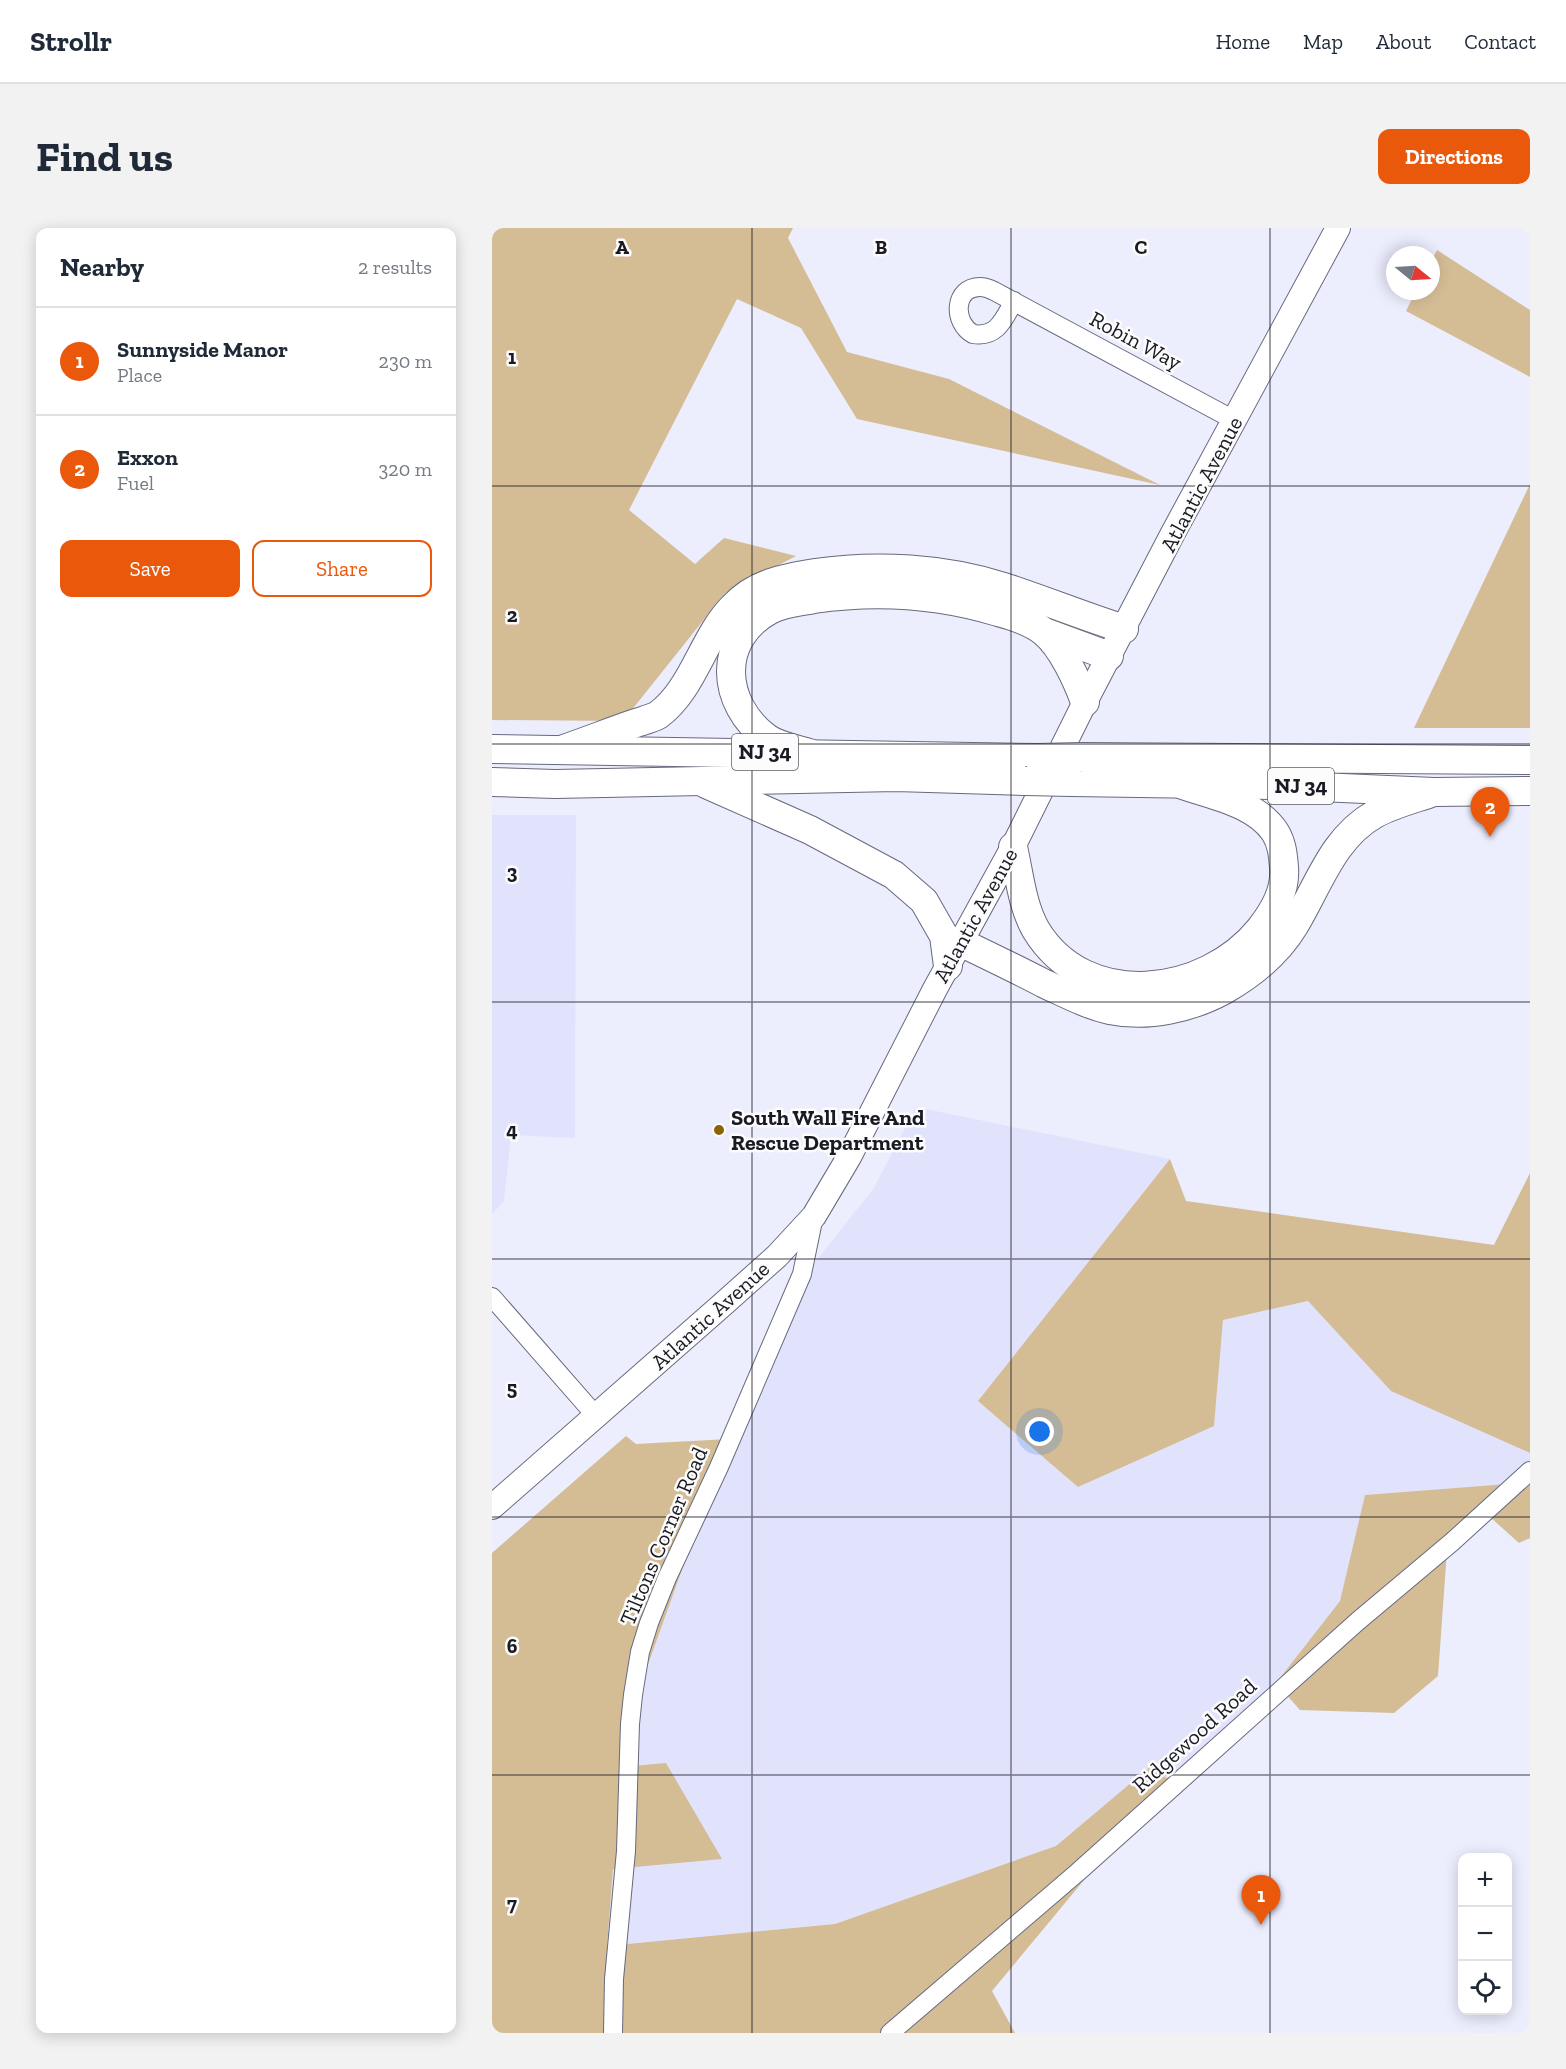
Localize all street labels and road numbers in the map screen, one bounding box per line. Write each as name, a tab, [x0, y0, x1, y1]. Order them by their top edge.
street label: Robin Way	[1085, 305, 1187, 376]
street label: Atlantic Avenue	[1154, 412, 1249, 557]
road number: NJ 34	[732, 734, 798, 770]
road number: NJ 34	[1268, 768, 1334, 804]
street label: Atlantic Avenue	[927, 843, 1024, 987]
street label: Atlantic Avenue	[646, 1255, 775, 1376]
street label: Tiltons Corner Road	[614, 1443, 713, 1629]
street label: Ridgewood Road	[1127, 1673, 1262, 1798]

